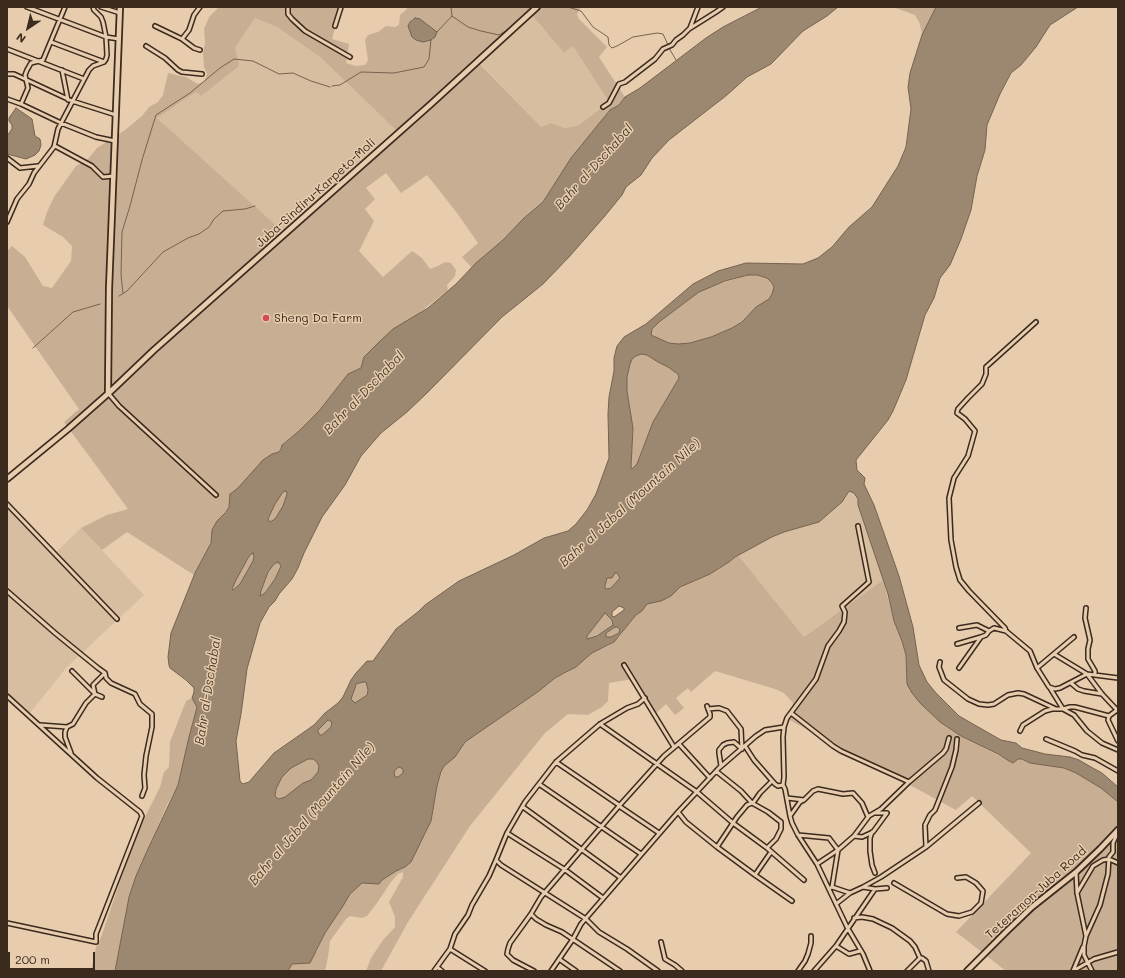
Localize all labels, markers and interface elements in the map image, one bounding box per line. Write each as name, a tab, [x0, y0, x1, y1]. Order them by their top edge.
north arrow	[8, 8, 48, 48]
text: N	[13, 30, 29, 47]
water label: Bahr al-Dschabal	[552, 121, 636, 213]
street label: Juba-Sindiru-Karpeto-Moli	[253, 136, 379, 250]
place label: Sheng Da Farm	[274, 311, 362, 325]
marker: Sheng Da Farm	[261, 313, 271, 323]
water label: Bahr al-Dschabal	[321, 348, 407, 438]
water label: Bahr al Jabal (Mountain Nile)	[556, 436, 704, 570]
water label: Bahr al-Dschabal	[192, 636, 224, 746]
water label: Bahr al Jabal (Mountain Nile)	[246, 739, 378, 889]
street label: Teteramon-Juba Road	[983, 844, 1089, 942]
scale bar	[10, 944, 97, 970]
text: 200 m	[15, 951, 50, 967]

